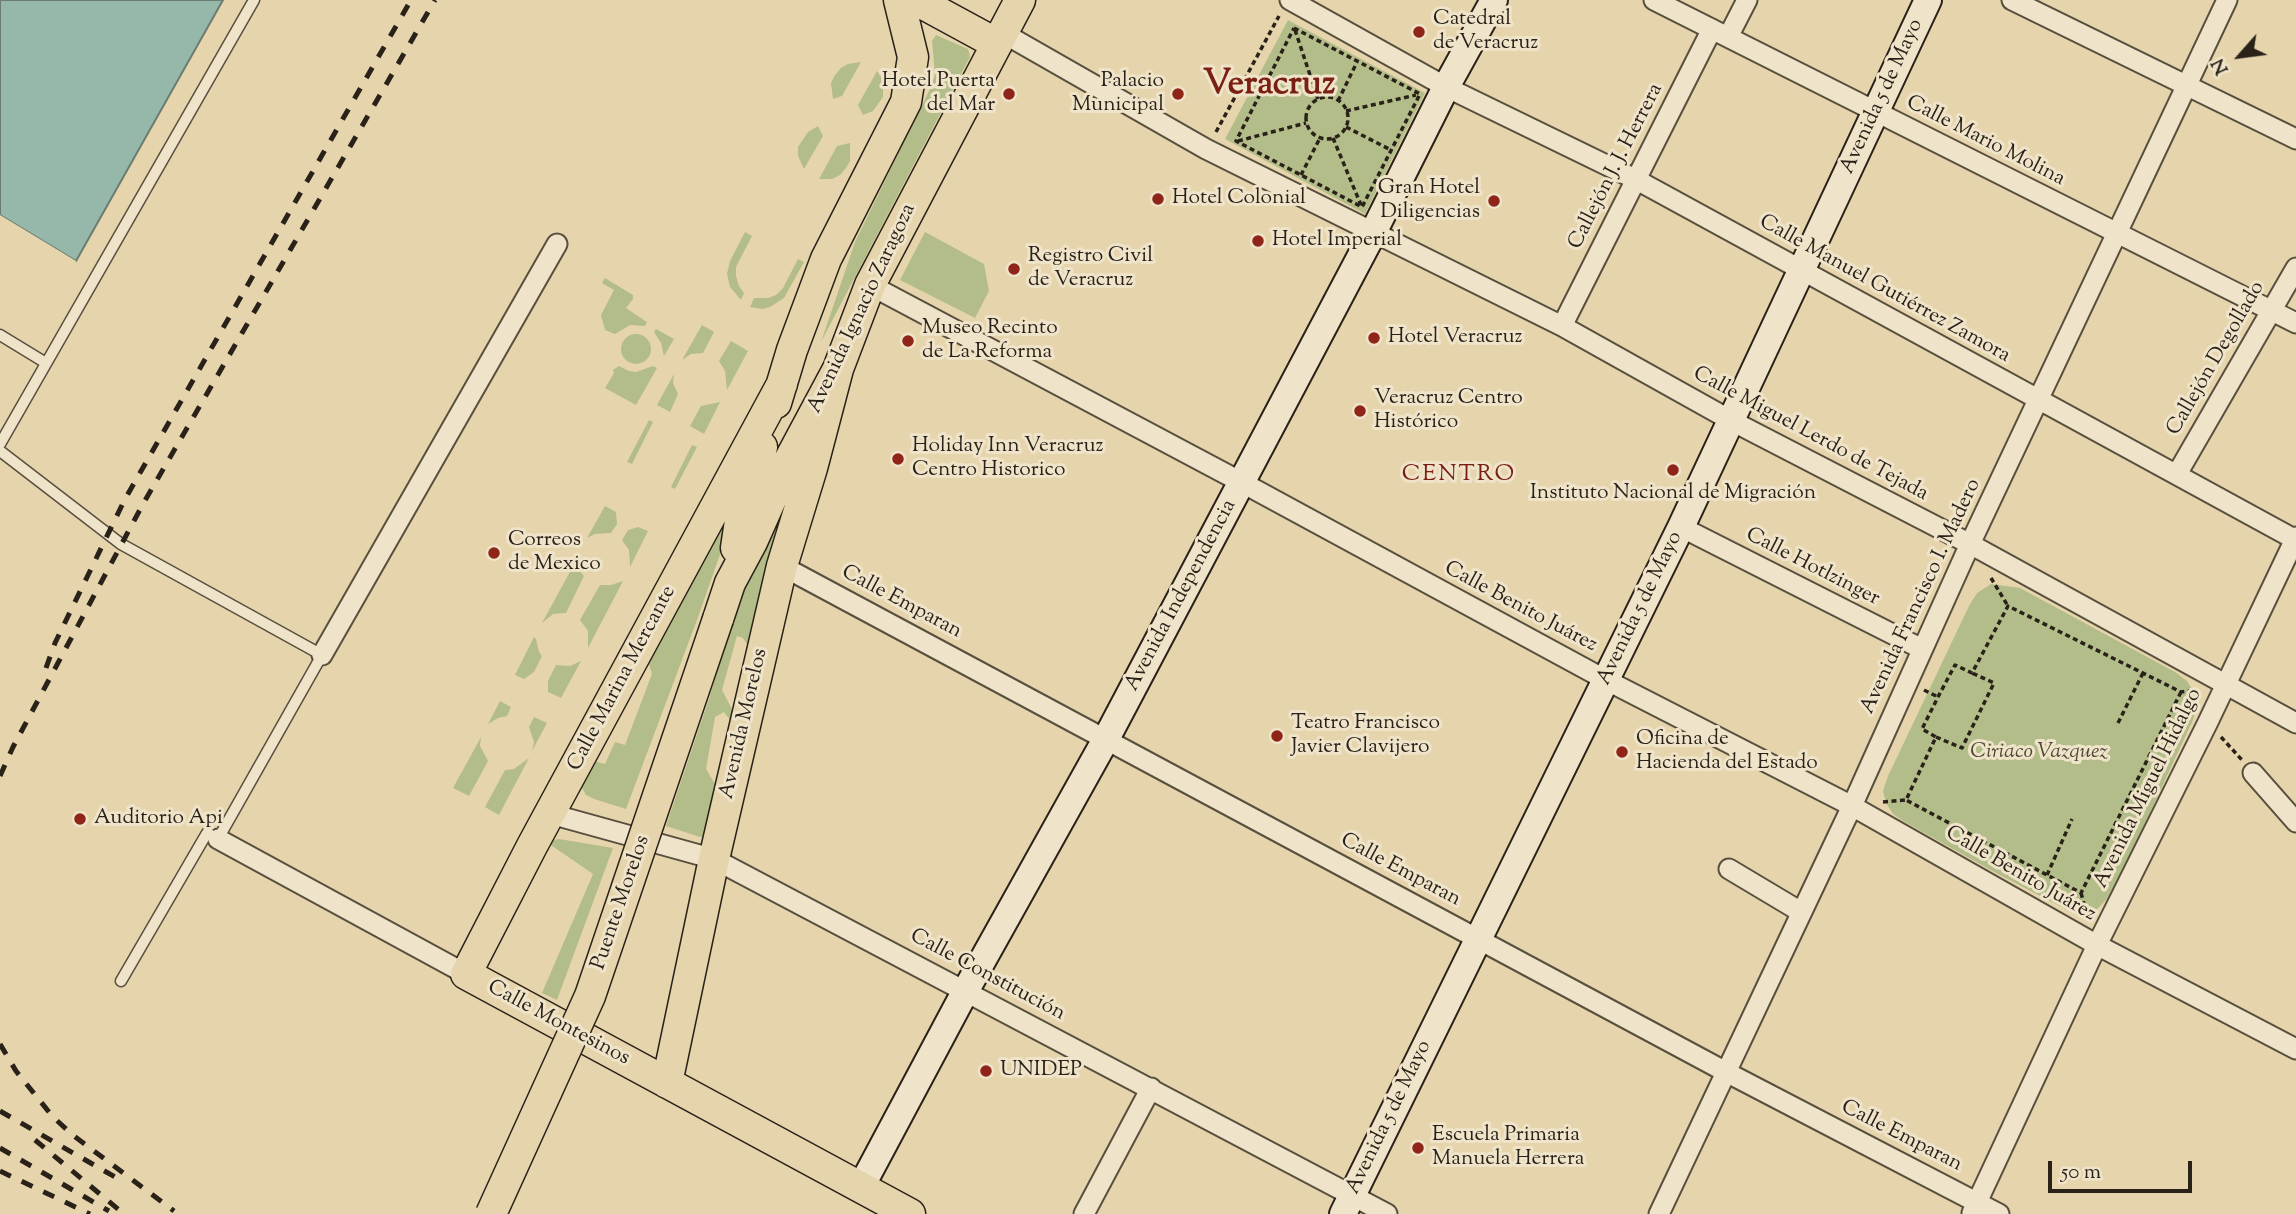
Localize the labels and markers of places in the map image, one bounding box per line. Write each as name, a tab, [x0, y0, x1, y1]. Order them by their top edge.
place label: Catedral de Veracruz	[1433, 7, 1538, 57]
marker: Catedral de Veracruz	[1411, 24, 1427, 40]
place label: Hotel Puerta del Mar	[882, 69, 995, 119]
place label: Palacio Municipal	[1072, 69, 1164, 119]
marker: Hotel Puerta del Mar	[1001, 86, 1017, 102]
marker: Palacio Municipal	[1170, 86, 1186, 102]
place label: Gran Hotel Diligencias	[1378, 176, 1480, 226]
place label: Hotel Colonial	[1172, 186, 1306, 212]
marker: Hotel Colonial	[1150, 191, 1166, 207]
marker: Gran Hotel Diligencias	[1486, 193, 1502, 209]
place label: Hotel Imperial	[1272, 228, 1402, 254]
marker: Hotel Imperial	[1250, 233, 1266, 249]
place label: Registro Civil de Veracruz	[1028, 244, 1153, 294]
marker: Registro Civil de Veracruz	[1006, 261, 1022, 277]
place label: Museo Recinto de La Reforma	[922, 316, 1058, 366]
place label: Hotel Veracruz	[1388, 325, 1523, 351]
marker: Hotel Veracruz	[1366, 330, 1382, 346]
marker: Museo Recinto de La Reforma	[900, 333, 916, 349]
place label: Veracruz Centro Histórico	[1374, 386, 1523, 436]
marker: Veracruz Centro Histórico	[1352, 403, 1368, 419]
place label: Holiday Inn Veracruz Centro Historico	[912, 434, 1103, 484]
marker: Holiday Inn Veracruz Centro Historico	[890, 451, 906, 467]
marker: Instituto Nacional de Migración	[1665, 462, 1681, 478]
place label: Instituto Nacional de Migración	[1530, 481, 1816, 507]
place label: Correos de Mexico	[508, 528, 601, 578]
marker: Correos de Mexico	[486, 545, 502, 561]
place label: Teatro Francisco Javier Clavijero	[1291, 711, 1440, 761]
place label: Oficina de Hacienda del Estado	[1636, 727, 1818, 777]
marker: Teatro Francisco Javier Clavijero	[1269, 728, 1285, 744]
marker: Oficina de Hacienda del Estado	[1614, 744, 1630, 760]
place label: Auditorio Api	[94, 806, 223, 832]
marker: Auditorio Api	[72, 811, 88, 827]
place label: UNIDEP	[1000, 1058, 1082, 1084]
marker: UNIDEP	[978, 1063, 994, 1079]
place label: Escuela Primaria Manuela Herrera	[1432, 1123, 1584, 1173]
marker: Escuela Primaria Manuela Herrera	[1410, 1140, 1426, 1156]

